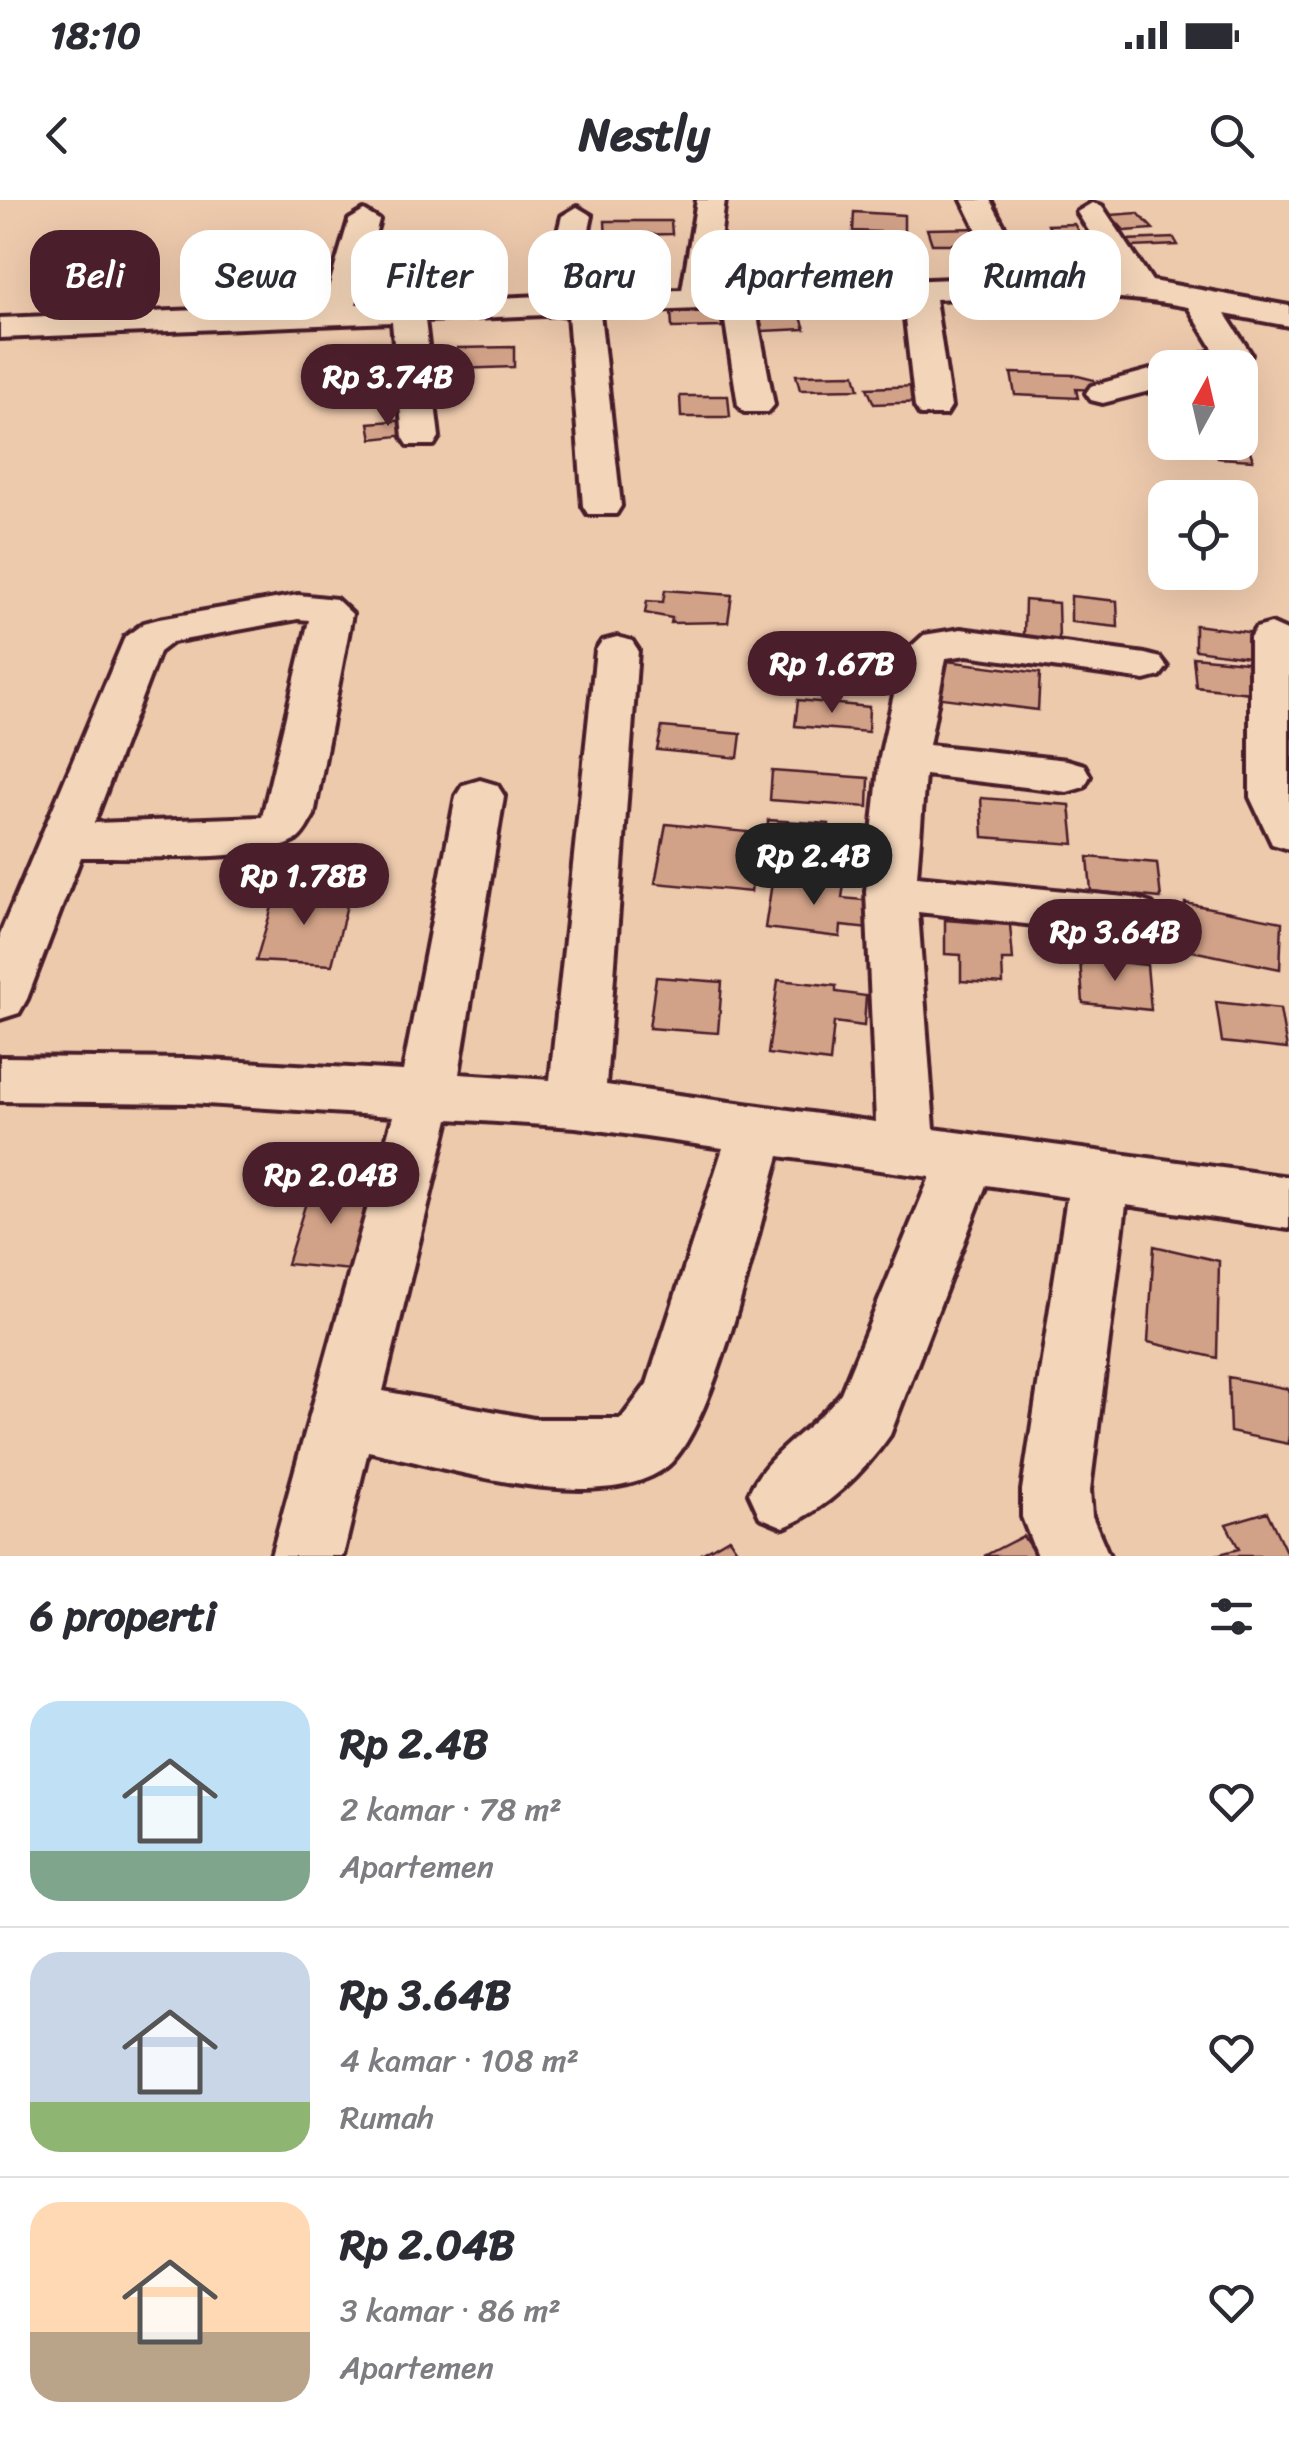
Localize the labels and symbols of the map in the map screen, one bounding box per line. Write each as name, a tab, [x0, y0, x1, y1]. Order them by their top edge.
pin: Rp 3.74B	[285, 344, 491, 429]
north arrow	[1148, 350, 1258, 460]
pin: Rp 1.67B	[729, 631, 935, 716]
pin: Rp 2.4B	[722, 823, 906, 908]
pin: Rp 1.78B	[201, 843, 407, 928]
pin: Rp 3.64B	[1012, 899, 1218, 984]
pin: Rp 2.04B	[228, 1142, 434, 1227]

